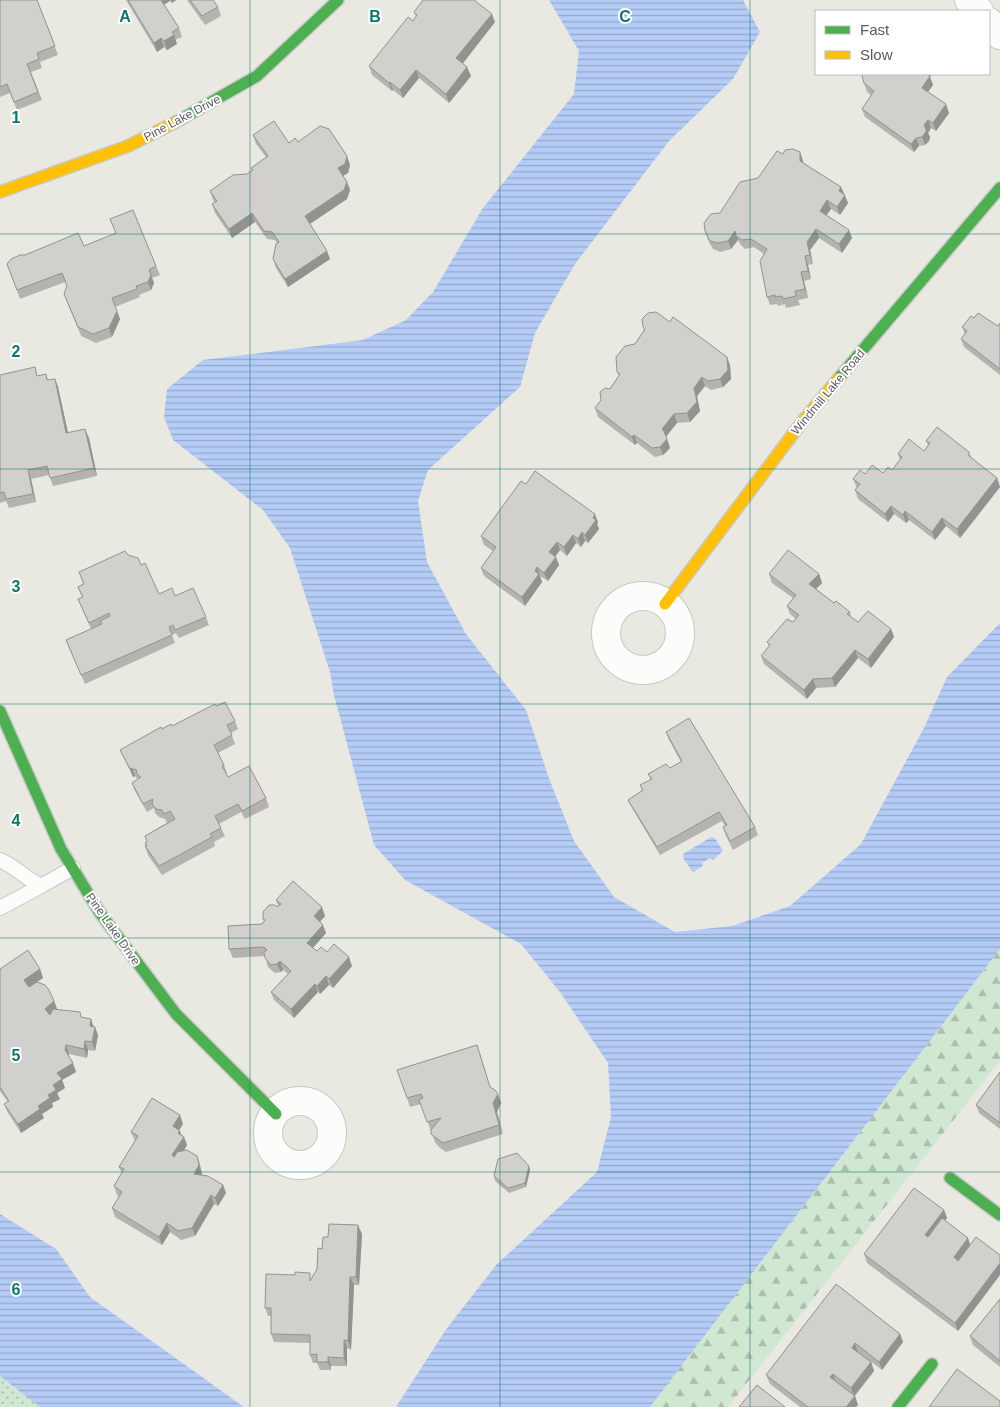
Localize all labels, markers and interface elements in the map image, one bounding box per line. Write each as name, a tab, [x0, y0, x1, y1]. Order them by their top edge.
text: A	[119, 8, 131, 25]
text: B	[369, 8, 381, 25]
text: C	[619, 8, 631, 25]
legend	[815, 10, 990, 75]
text: Fast	[860, 21, 890, 38]
text: Slow	[860, 46, 893, 63]
street label: Pine Lake Drive	[141, 92, 223, 144]
text: 1	[12, 109, 21, 126]
text: 2	[12, 343, 21, 360]
street label: Windmill Lake Road	[788, 347, 868, 437]
text: 3	[12, 578, 21, 595]
text: 4	[12, 812, 21, 829]
street label: Pine Lake Drive	[83, 890, 143, 968]
text: 5	[12, 1047, 21, 1064]
text: 6	[12, 1281, 21, 1298]

